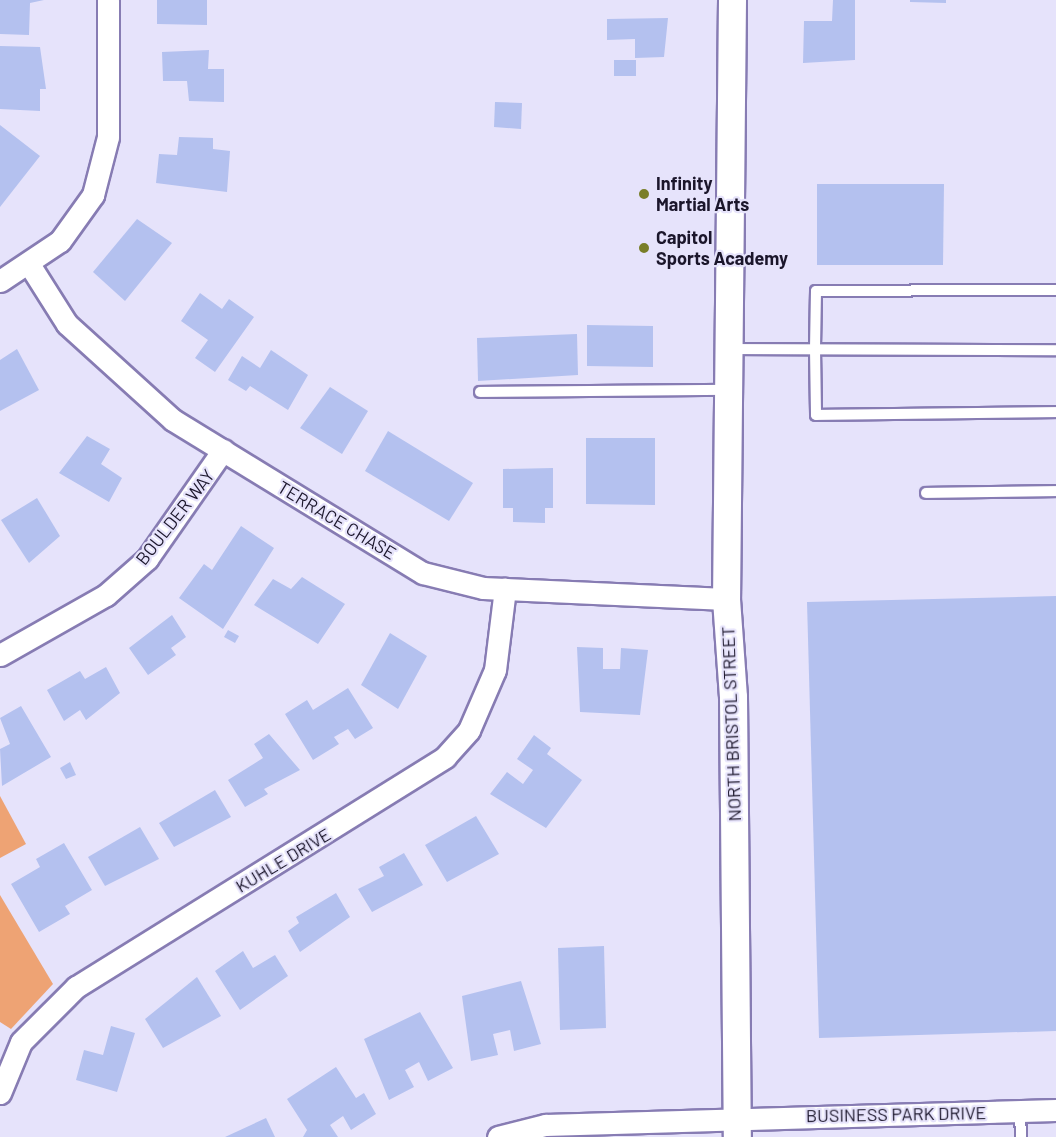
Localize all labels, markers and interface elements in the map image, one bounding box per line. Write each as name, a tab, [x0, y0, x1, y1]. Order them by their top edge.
place label: Infinity Martial Arts	[656, 173, 749, 216]
marker: Infinity Martial Arts	[637, 187, 651, 201]
place label: Capitol Sports Academy	[656, 227, 788, 270]
marker: Capitol Sports Academy	[637, 241, 651, 255]
street label: BOULDER WAY	[131, 465, 219, 569]
street label: TERRACE CHASE	[274, 476, 400, 564]
street label: NORTH BRISTOL STREET	[717, 626, 745, 822]
street label: KUHLE DRIVE	[231, 823, 335, 897]
street label: BUSINESS PARK DRIVE	[806, 1102, 986, 1126]

